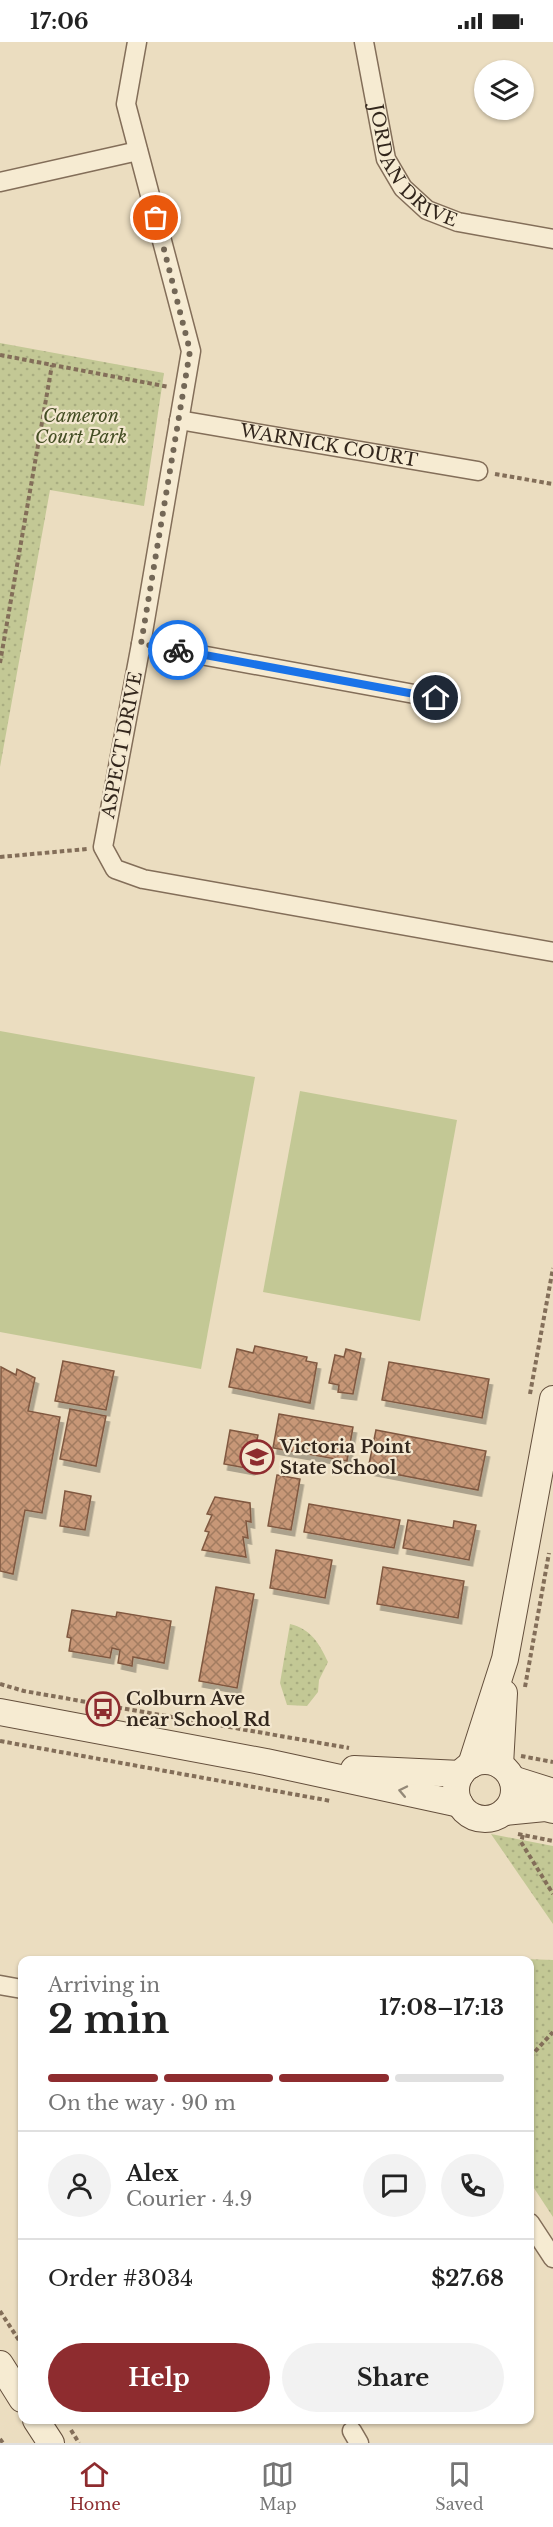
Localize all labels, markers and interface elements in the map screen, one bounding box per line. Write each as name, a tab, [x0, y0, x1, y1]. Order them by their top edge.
text: 17:06	[30, 8, 89, 35]
map controls	[474, 60, 534, 120]
button: layers	[474, 60, 534, 120]
street label: JORDAN DRIVE	[365, 100, 460, 232]
pin	[130, 192, 181, 243]
icon: bag	[139, 201, 172, 234]
park label: Cameron Court Park	[35, 405, 127, 448]
street label: WARNICK COURT	[237, 419, 420, 472]
courier	[148, 620, 208, 680]
icon: bike	[162, 634, 195, 667]
street label: ASPECT DRIVE	[97, 670, 147, 821]
pin	[410, 672, 461, 723]
icon: home	[419, 681, 452, 714]
place label: Victoria Point State School	[279, 1436, 411, 1479]
school or university icon: Victoria Point State School	[239, 1439, 275, 1475]
place label: Colburn Ave near School Rd	[126, 1688, 271, 1731]
bus stop icon: Colburn Ave near School Rd	[85, 1691, 121, 1727]
one-way arrow	[398, 1786, 408, 1799]
text: Arriving in	[48, 1973, 160, 1997]
text: 17:08–17:13	[379, 1994, 504, 2021]
text: 2 min	[48, 1995, 169, 2044]
text: On the way · 90 m	[48, 2091, 236, 2115]
button: person	[48, 2154, 111, 2217]
button: chat	[363, 2154, 426, 2217]
button: phone	[441, 2154, 504, 2217]
text: Alex	[126, 2160, 179, 2187]
text: Courier · 4.9	[126, 2187, 252, 2211]
text: Order #3034	[48, 2265, 193, 2292]
text: $27.68	[431, 2265, 504, 2292]
button: Help	[48, 2343, 270, 2412]
button: Share	[282, 2343, 504, 2412]
tab: Home	[69, 2458, 121, 2514]
tab: Map	[259, 2458, 297, 2514]
tab: Saved	[435, 2458, 484, 2514]

